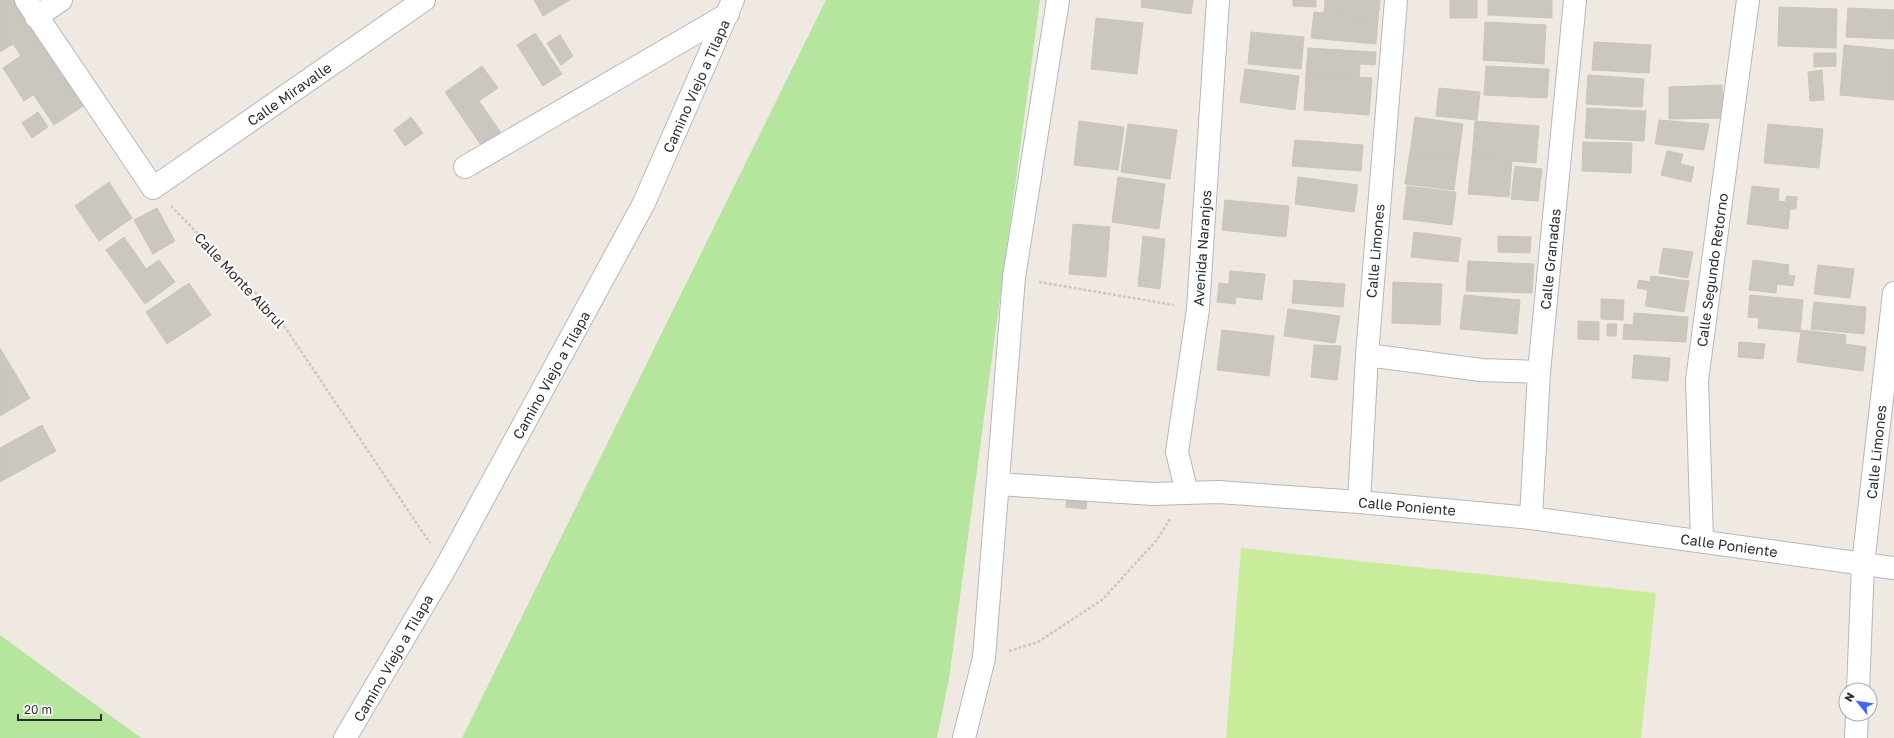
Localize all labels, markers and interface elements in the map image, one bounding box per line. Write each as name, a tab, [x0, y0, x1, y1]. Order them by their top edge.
street label: Camino Viejo a Tilapa	[659, 17, 733, 155]
street label: Calle Miravalle	[244, 59, 334, 129]
street label: Avenida Naranjos	[1189, 189, 1215, 307]
street label: Calle Segundo Retorno	[1693, 192, 1731, 348]
street label: Calle Limones	[1362, 203, 1388, 299]
street label: Calle Granadas	[1536, 208, 1564, 310]
street label: Calle Monte Albrul	[191, 229, 289, 331]
street label: Camino Viejo a Tilapa	[509, 308, 593, 442]
street label: Calle Limones	[1863, 404, 1889, 500]
street label: Calle Poniente	[1357, 493, 1457, 519]
street label: Calle Poniente	[1679, 530, 1779, 560]
street label: Camino Viejo a Tilapa	[350, 592, 436, 724]
north arrow	[1838, 682, 1878, 722]
text: N	[1841, 690, 1857, 704]
scale bar	[18, 696, 101, 722]
text: 20 m	[24, 702, 52, 717]

